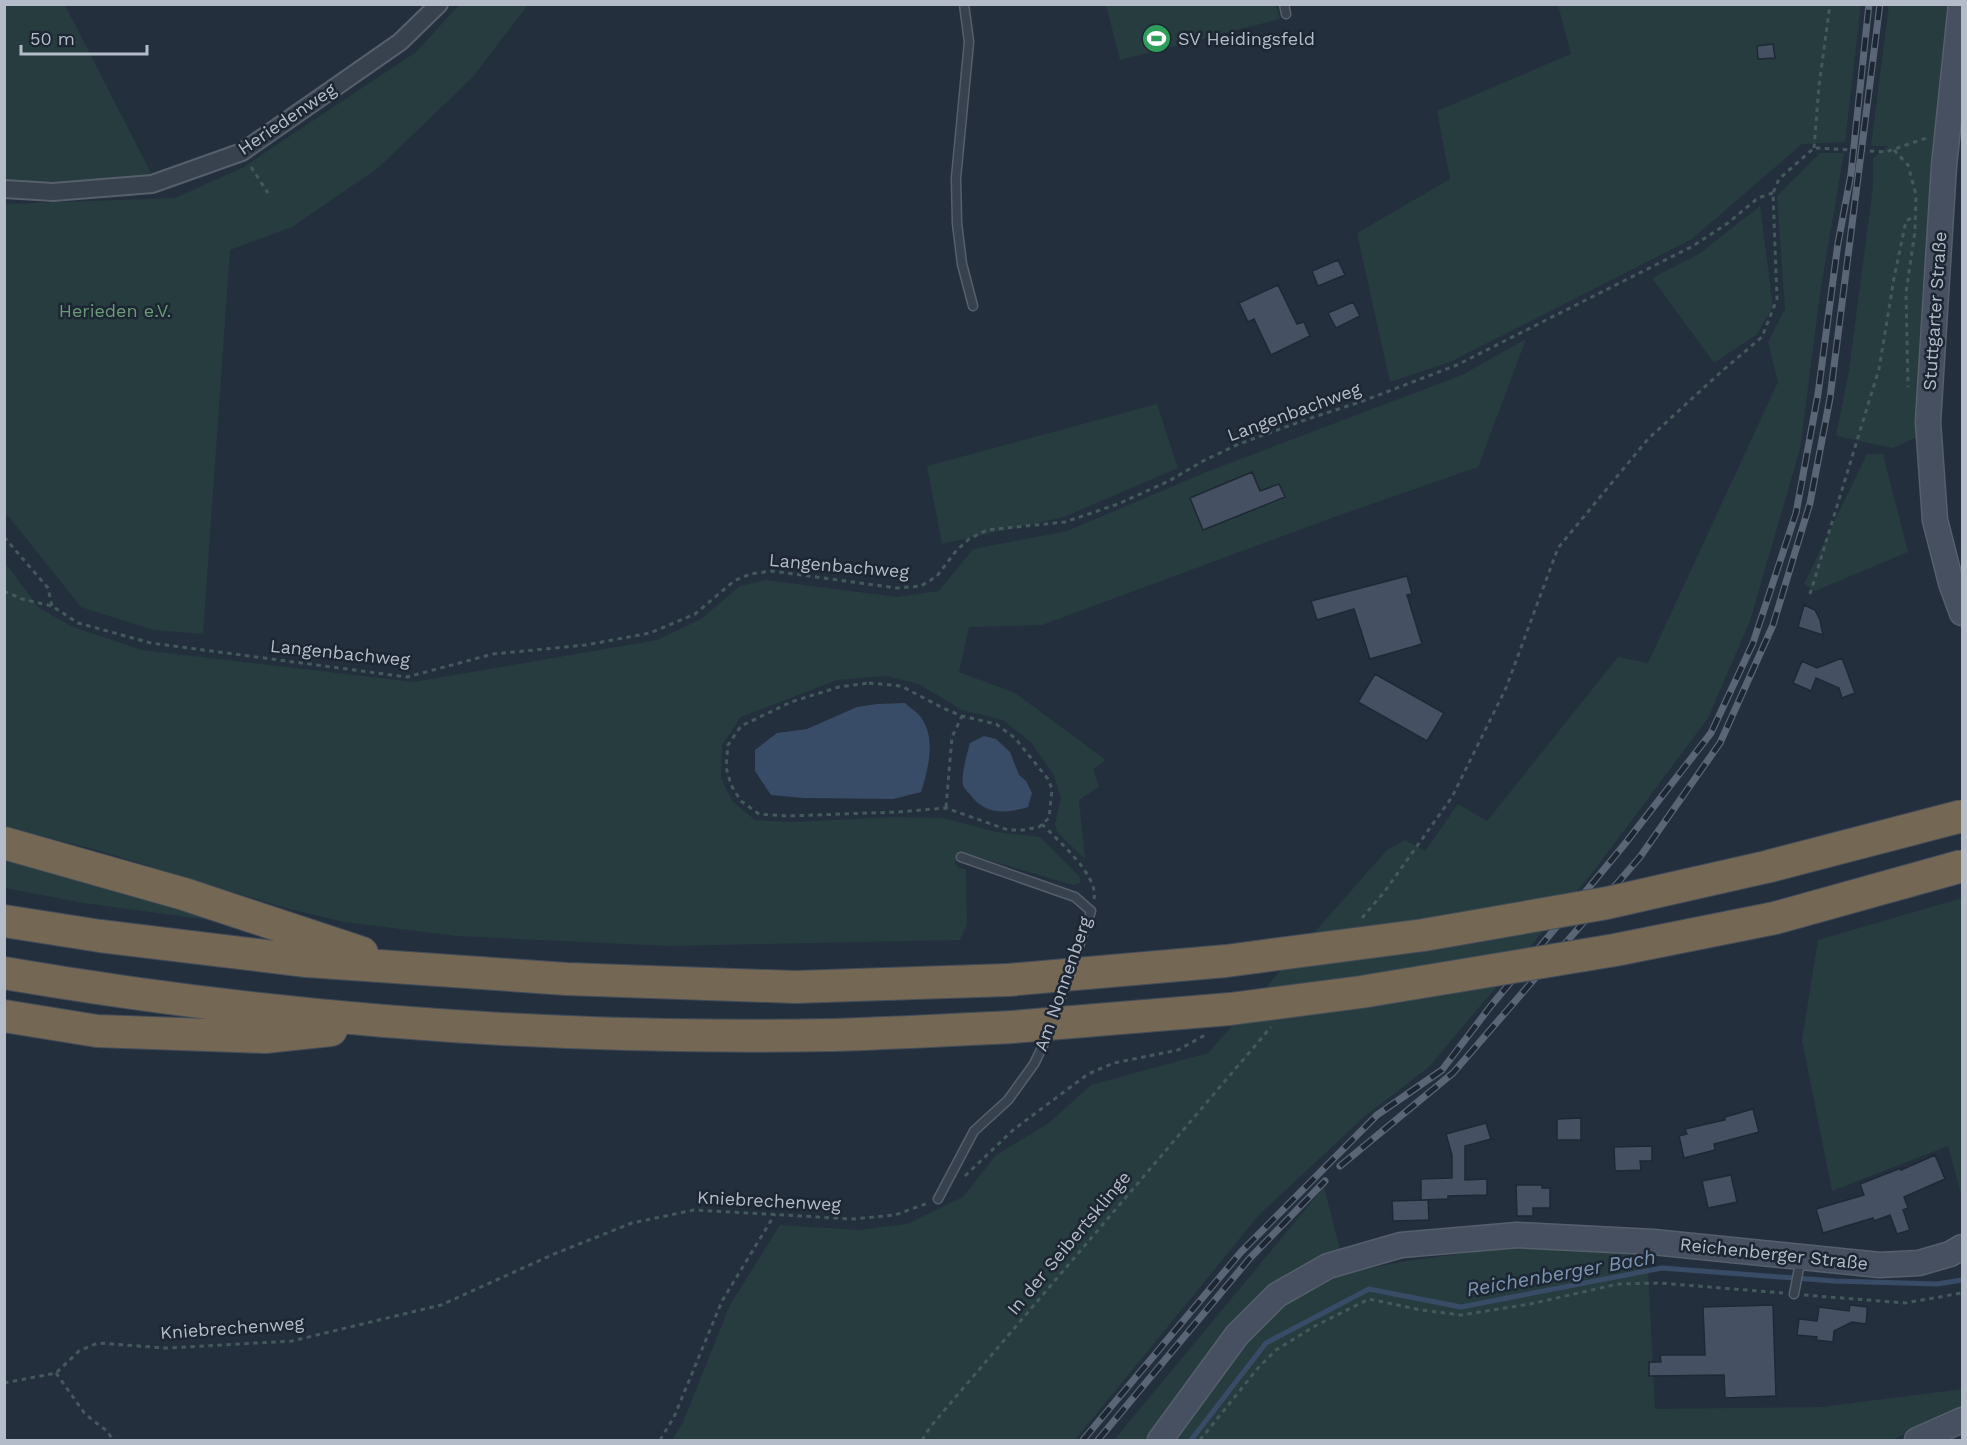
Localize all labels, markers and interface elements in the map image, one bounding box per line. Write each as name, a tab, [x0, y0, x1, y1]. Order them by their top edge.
scale bar	[21, 18, 147, 56]
sports icon: SV Heidingsfeld	[1141, 23, 1173, 55]
text: 50 m	[30, 28, 75, 49]
place label: SV Heidingsfeld	[1178, 28, 1315, 49]
street label: Heriedenweg	[234, 78, 340, 159]
street label: Stuttgarter Straße	[1918, 231, 1951, 391]
park label: Herieden e.V.	[59, 300, 171, 321]
street label: Langenbachweg	[1224, 377, 1364, 445]
street label: Langenbachweg	[768, 549, 910, 582]
street label: Langenbachweg	[269, 635, 411, 670]
street label: Am Nonnenberg	[1030, 913, 1096, 1054]
street label: In der Seibertsklinge	[1002, 1167, 1135, 1319]
street label: Kniebrechenweg	[696, 1186, 842, 1215]
street label: Reichenberger Straße	[1679, 1233, 1869, 1274]
water label: Reichenberger Bach	[1464, 1245, 1658, 1301]
street label: Kniebrechenweg	[159, 1312, 305, 1343]

